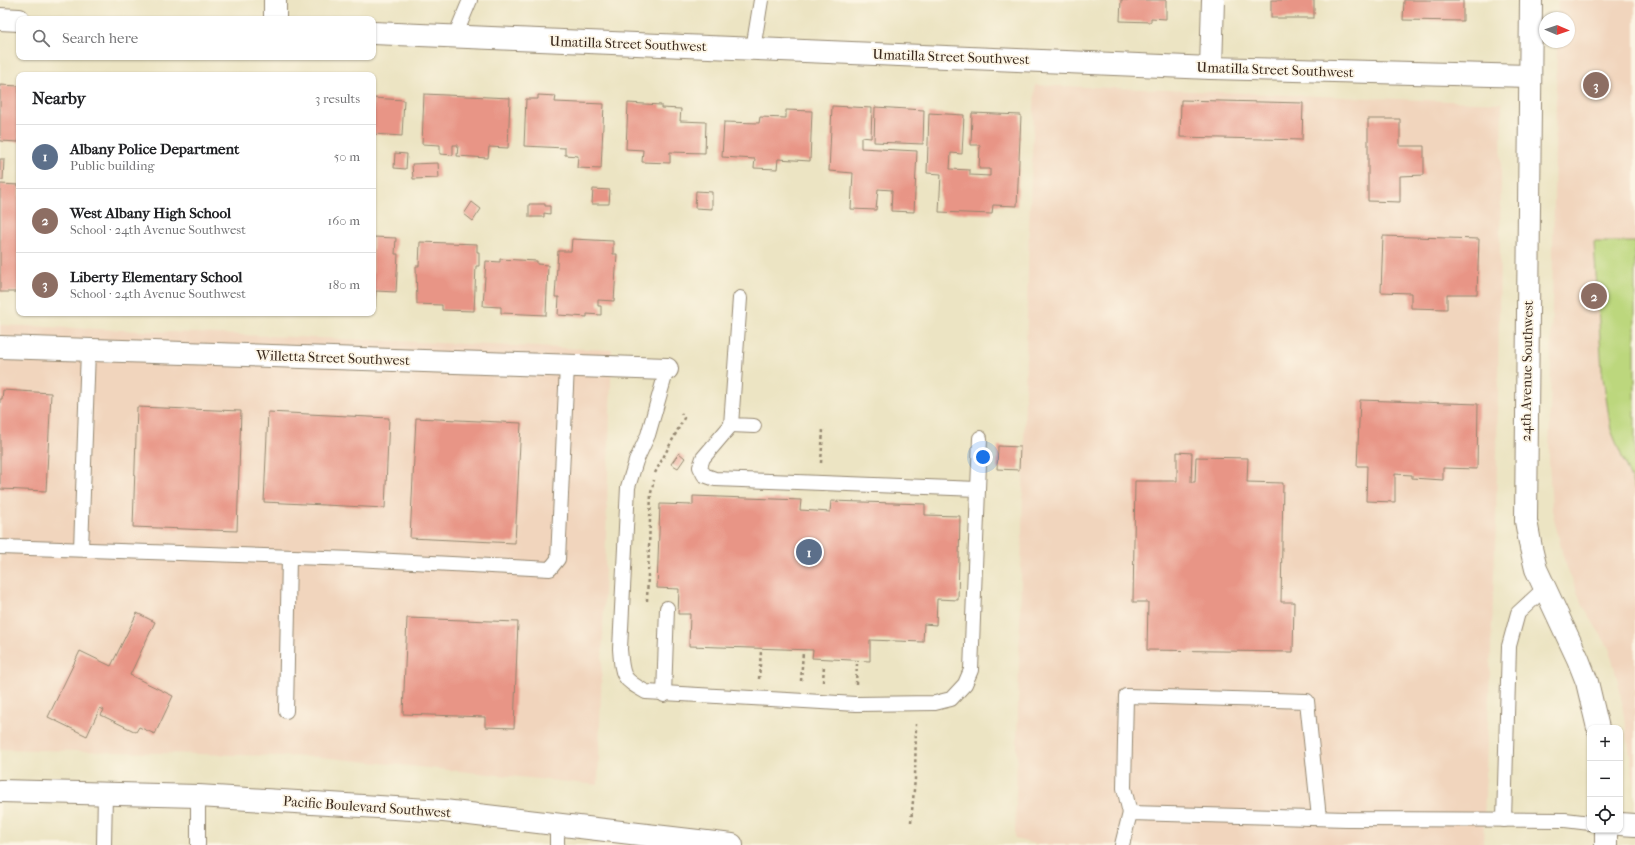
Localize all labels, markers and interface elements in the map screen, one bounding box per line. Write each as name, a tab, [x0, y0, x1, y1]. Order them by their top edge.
north arrow	[1539, 12, 1575, 48]
search box	[16, 16, 376, 60]
icon: search	[30, 27, 52, 49]
text: Search here	[62, 29, 138, 47]
street label: Umatilla Street Southwest	[549, 33, 707, 55]
street label: Umatilla Street Southwest	[872, 46, 1030, 68]
street label: Umatilla Street Southwest	[1196, 59, 1354, 81]
pin: 3	[1583, 70, 1609, 100]
text: Nearby	[32, 88, 86, 108]
text: 3 results	[315, 91, 360, 106]
text: Albany Police Department	[70, 140, 239, 158]
text: 1	[43, 149, 47, 164]
text: 50 m	[334, 149, 360, 164]
text: Public building	[70, 158, 155, 173]
text: West Albany High School	[70, 204, 231, 222]
text: 2	[42, 213, 48, 228]
text: 160 m	[328, 213, 360, 228]
text: School · 24th Avenue Southwest	[70, 222, 246, 237]
text: Liberty Elementary School	[70, 268, 242, 286]
text: 3	[42, 277, 48, 292]
text: 180 m	[328, 277, 360, 292]
pin: 2	[1581, 281, 1607, 311]
text: School · 24th Avenue Southwest	[70, 286, 246, 301]
street label: 24th Avenue Southwest	[1517, 300, 1537, 442]
street label: Willetta Street Southwest	[255, 347, 410, 369]
your location	[973, 447, 993, 467]
pin: 1	[796, 537, 822, 567]
map controls	[1587, 725, 1623, 833]
button: +	[1587, 725, 1623, 761]
button: −	[1587, 761, 1623, 797]
street label: Pacific Boulevard Southwest	[282, 793, 452, 821]
button: locate	[1587, 797, 1623, 833]

